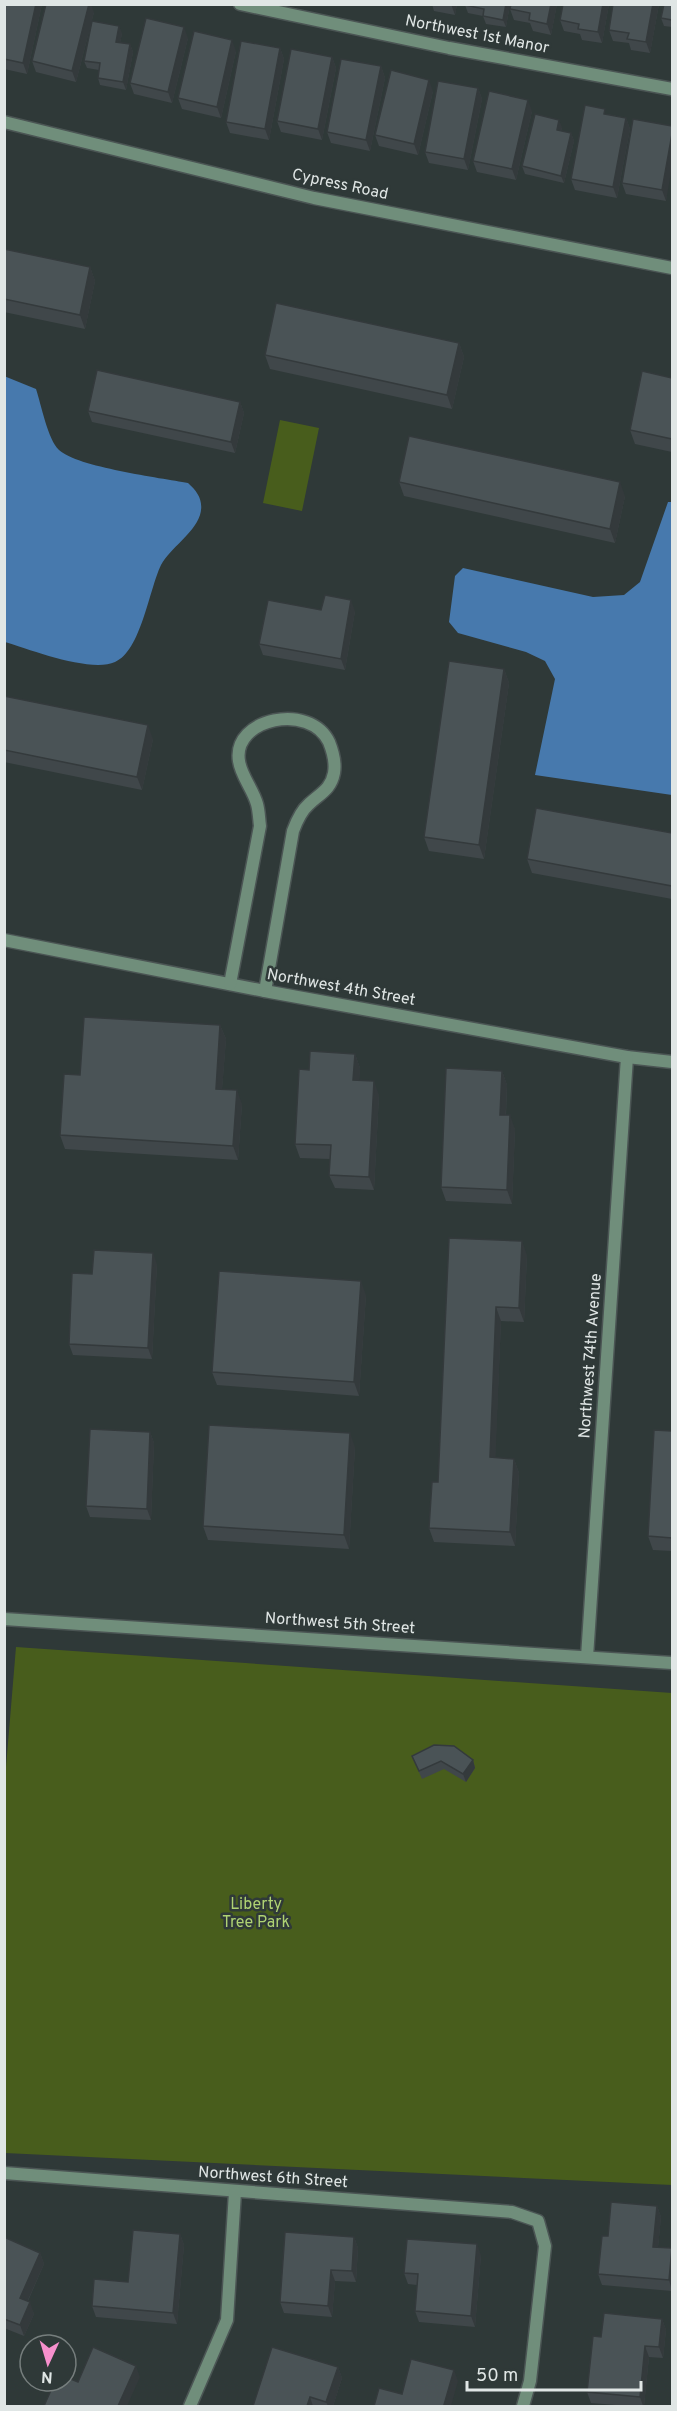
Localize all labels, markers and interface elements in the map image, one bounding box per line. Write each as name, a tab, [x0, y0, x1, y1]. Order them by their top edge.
street label: Northwest 1st Manor	[403, 11, 551, 59]
street label: Cypress Road	[290, 165, 390, 205]
street label: Northwest 4th Street	[265, 965, 417, 1011]
street label: Northwest 74th Avenue	[575, 1273, 607, 1439]
street label: Northwest 5th Street	[264, 1609, 416, 1639]
park label: Liberty Tree Park	[222, 1895, 290, 1933]
street label: Northwest 6th Street	[197, 2163, 349, 2193]
north arrow	[18, 2333, 78, 2393]
scale bar	[467, 2354, 641, 2392]
text: 50 m	[476, 2365, 518, 2388]
text: N	[41, 2366, 54, 2386]

